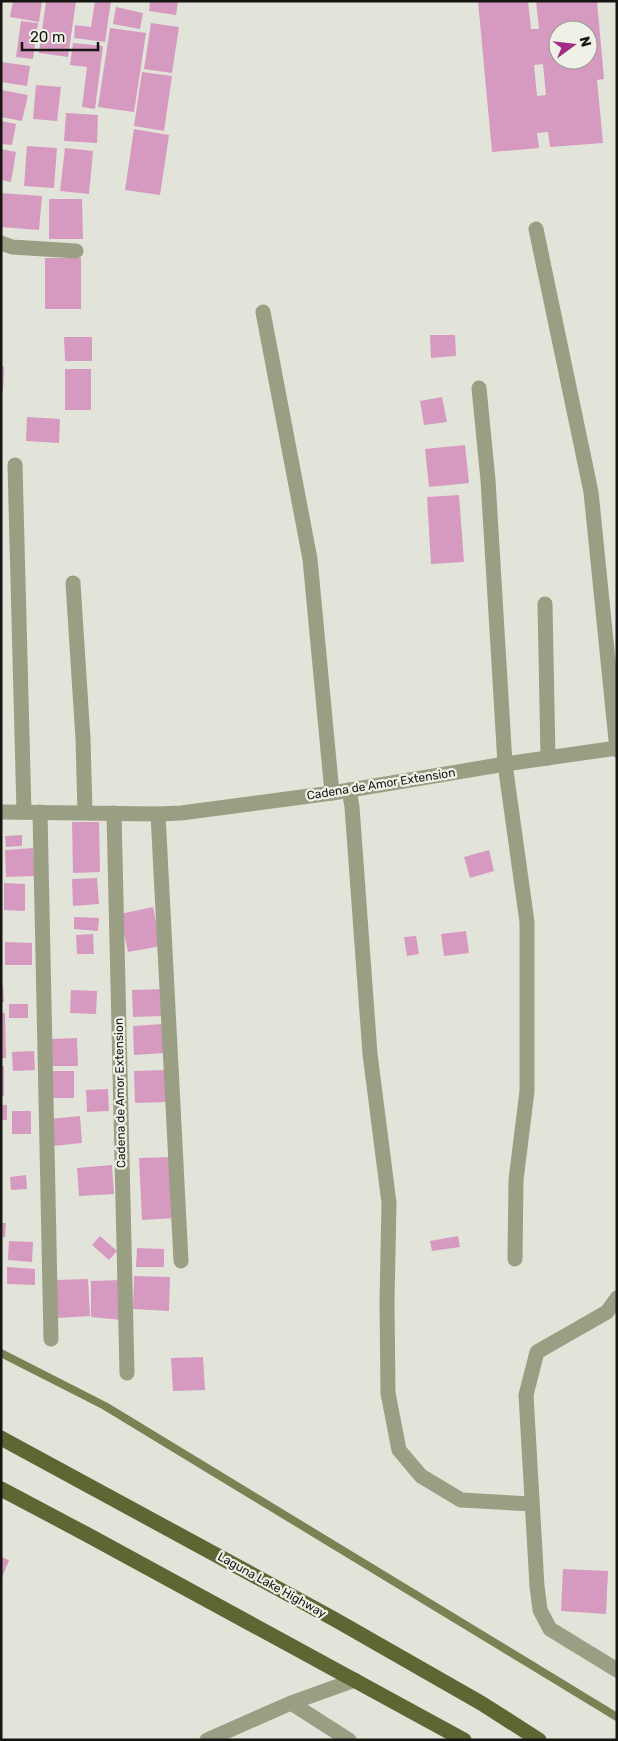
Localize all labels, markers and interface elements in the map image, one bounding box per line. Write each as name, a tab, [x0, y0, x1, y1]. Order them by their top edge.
scale bar	[22, 20, 99, 52]
north arrow	[548, 20, 598, 70]
text: 20 m	[30, 28, 65, 46]
text: N	[576, 35, 595, 49]
street label: Cadena de Amor Extension	[306, 765, 456, 803]
street label: Cadena de Amor Extension	[112, 1018, 128, 1168]
street label: Laguna Lake Highway	[215, 1549, 329, 1621]

